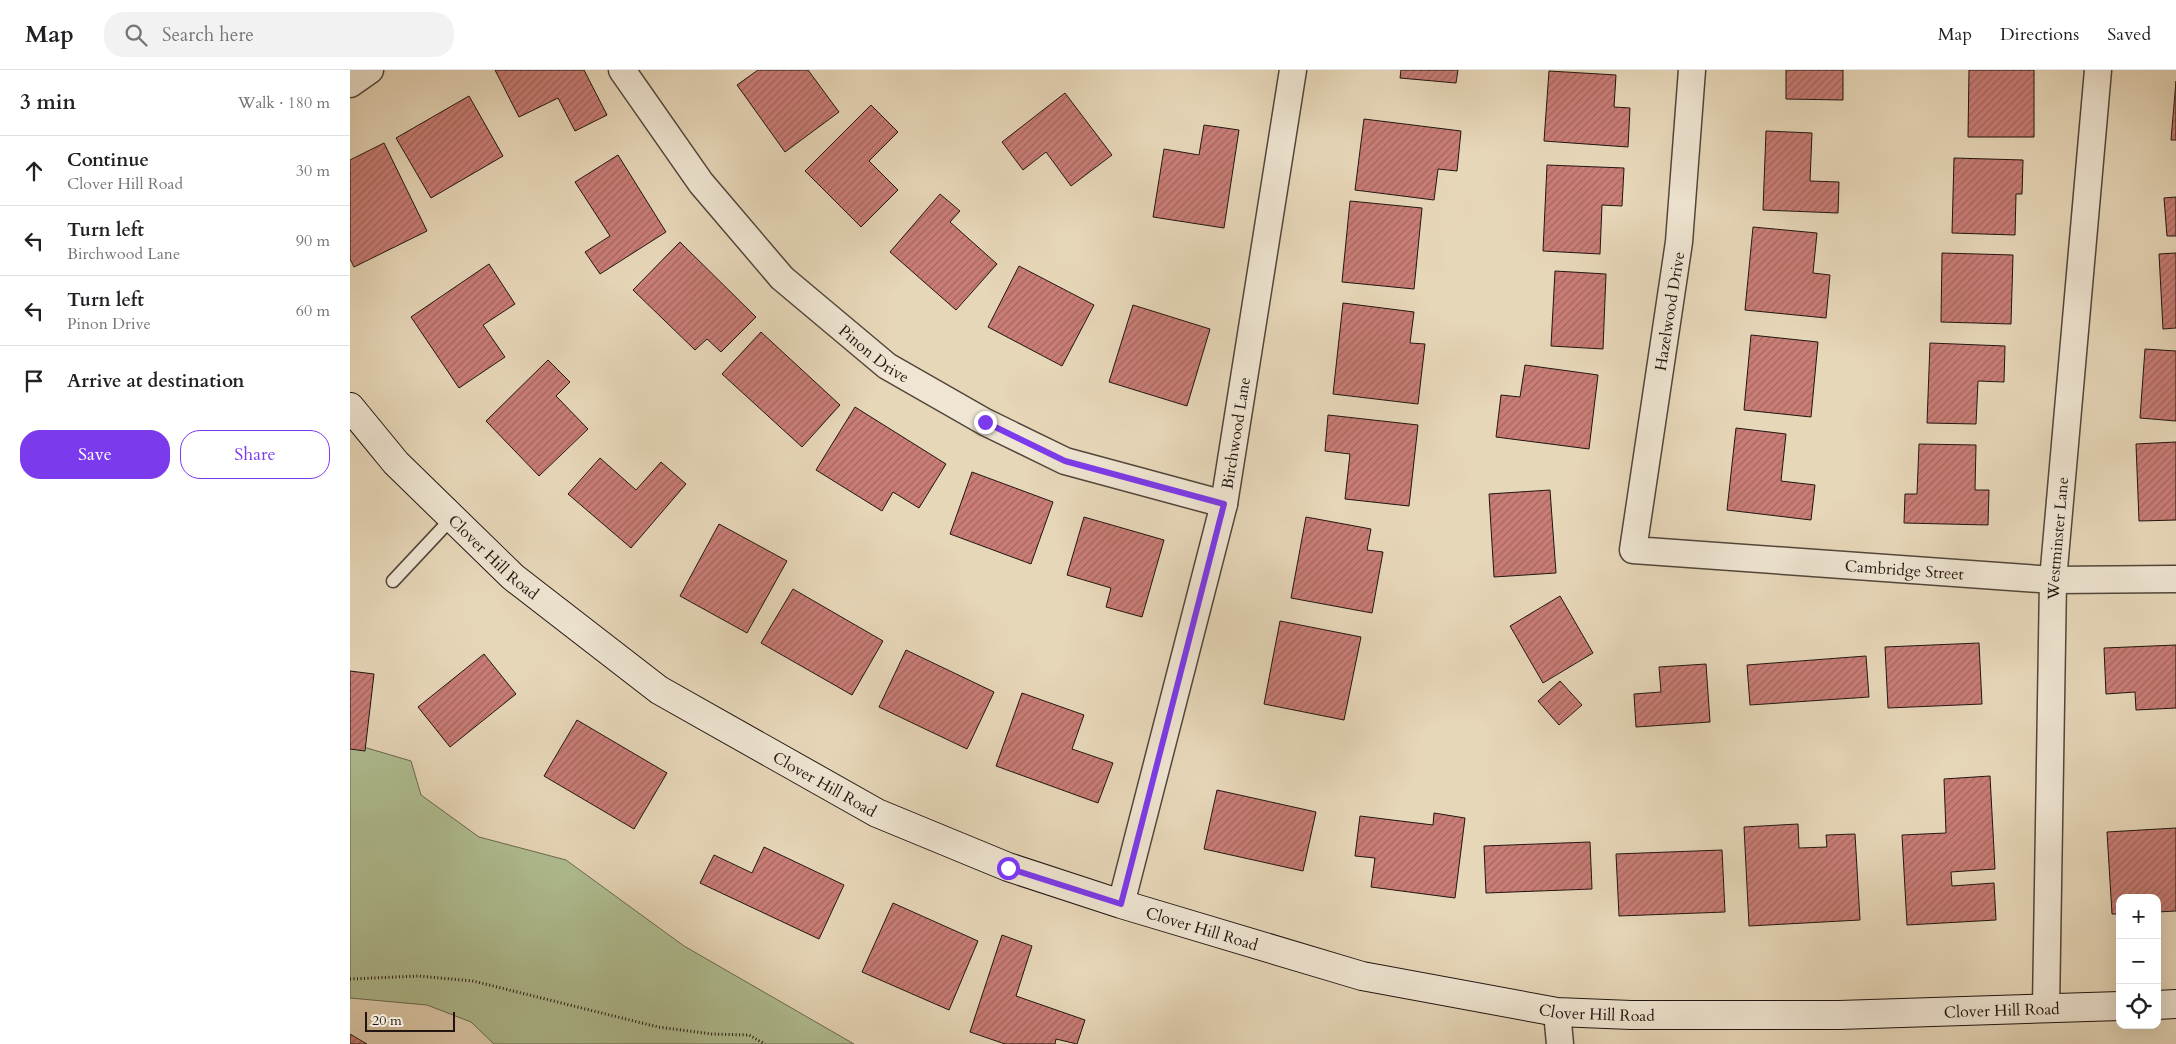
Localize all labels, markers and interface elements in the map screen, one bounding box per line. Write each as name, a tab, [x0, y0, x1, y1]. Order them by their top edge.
search box	[104, 12, 454, 57]
text: Map	[25, 18, 74, 51]
icon: search	[122, 21, 150, 49]
text: Search here	[162, 22, 254, 48]
text: Map	[1938, 22, 1972, 47]
text: Directions	[2000, 22, 2079, 47]
text: Saved	[2107, 22, 2151, 47]
text: 3 min	[20, 88, 76, 117]
text: Walk · 180 m	[238, 92, 330, 114]
text: Continue	[67, 147, 149, 173]
icon: ahead	[20, 157, 48, 185]
text: 30 m	[296, 160, 330, 182]
text: Clover Hill Road	[67, 173, 183, 195]
text: Turn left	[67, 217, 144, 243]
icon: left	[20, 227, 48, 255]
text: 90 m	[296, 230, 330, 252]
text: Birchwood Lane	[67, 243, 180, 265]
street label: Hazelwood Drive	[1650, 250, 1690, 372]
text: Turn left	[67, 287, 144, 313]
icon: left	[20, 297, 48, 325]
text: 60 m	[296, 300, 330, 322]
text: Pinon Drive	[67, 313, 151, 335]
street label: Pinon Drive	[834, 320, 913, 388]
icon: arrive	[20, 367, 48, 395]
text: Arrive at destination	[67, 368, 244, 394]
street label: Birchwood Lane	[1217, 375, 1256, 491]
route end	[974, 411, 997, 434]
button: Save	[20, 430, 170, 479]
button: Share	[180, 430, 330, 479]
street label: Westminster Lane	[2043, 476, 2074, 601]
street label: Clover Hill Road	[443, 510, 543, 605]
street label: Cambridge Street	[1844, 555, 1965, 586]
street label: Clover Hill Road	[769, 746, 881, 823]
route start	[997, 857, 1020, 880]
map controls	[2116, 894, 2161, 1029]
button: +	[2116, 894, 2161, 939]
street label: Clover Hill Road	[1143, 902, 1261, 956]
button: −	[2116, 939, 2161, 984]
button: locate	[2116, 984, 2161, 1029]
street label: Clover Hill Road	[1943, 998, 2061, 1024]
street label: Clover Hill Road	[1537, 999, 1655, 1027]
scale bar	[365, 1009, 455, 1032]
text: 20 m	[372, 1011, 402, 1030]

